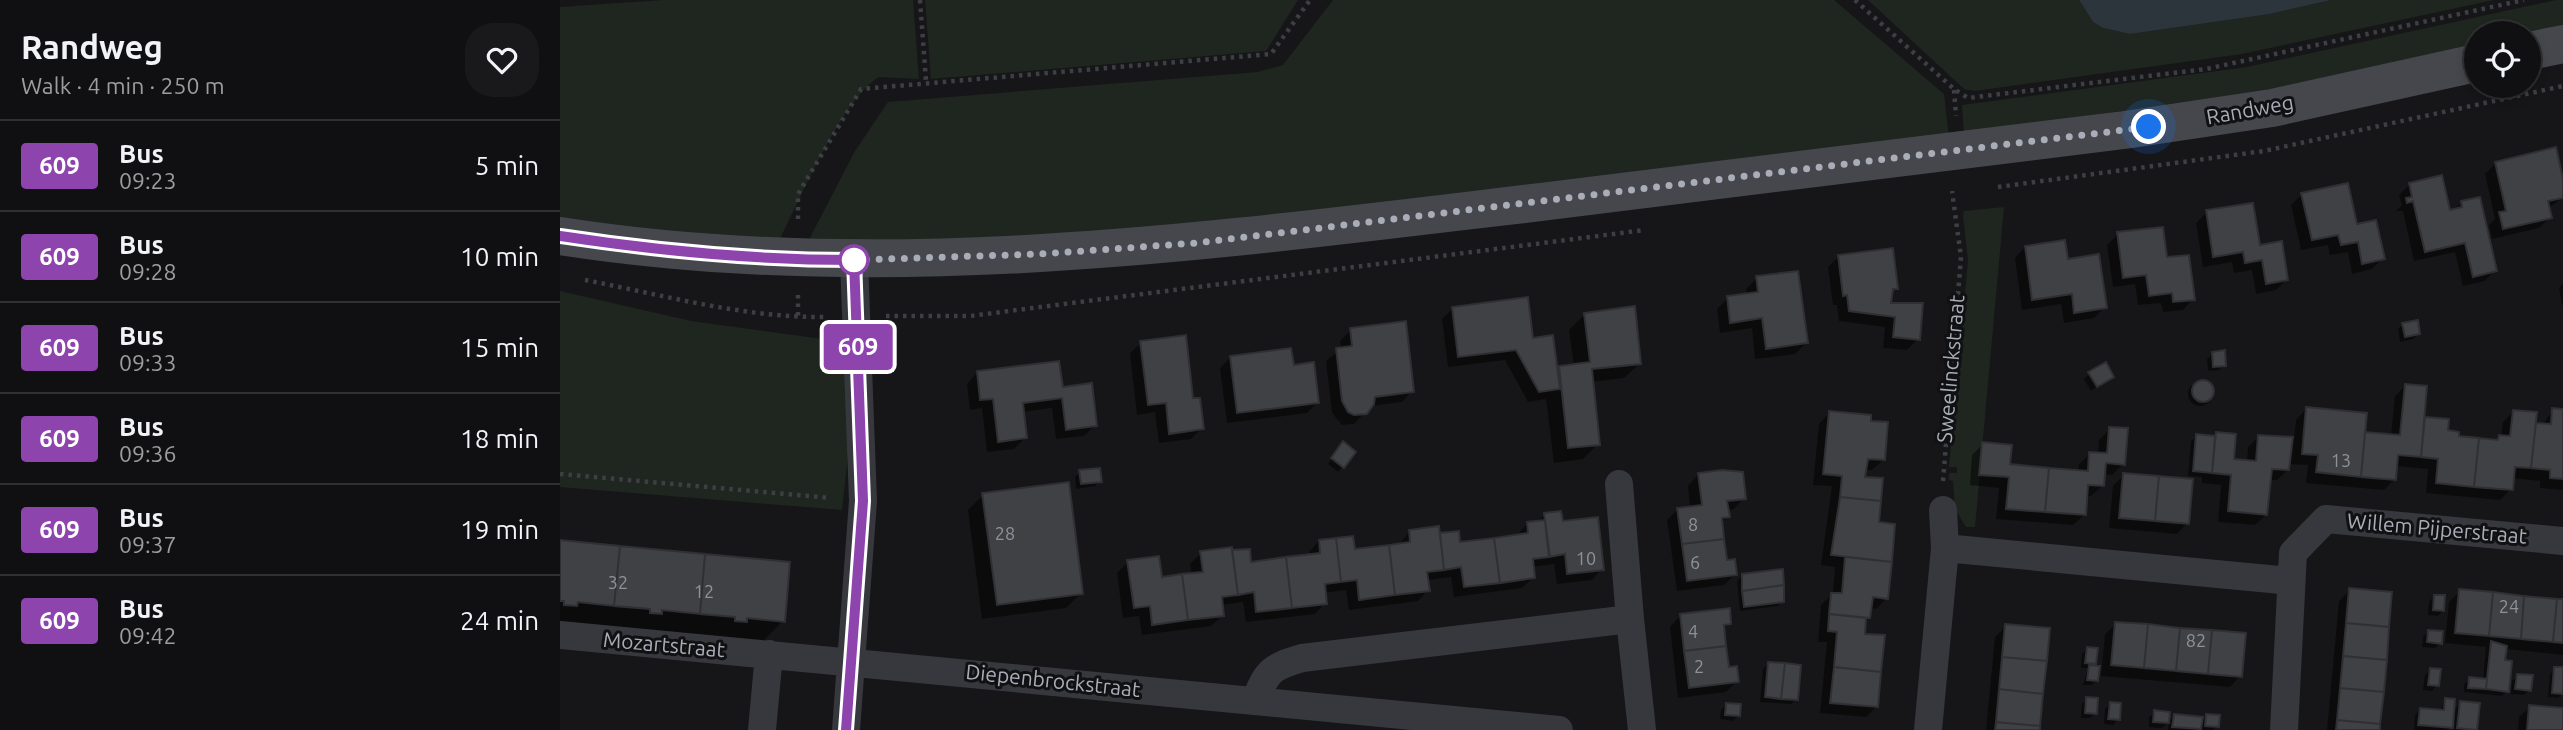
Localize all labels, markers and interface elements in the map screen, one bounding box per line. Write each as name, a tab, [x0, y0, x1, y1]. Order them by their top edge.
map controls	[2464, 21, 2541, 98]
button: locate	[2464, 21, 2541, 98]
button: heart	[465, 23, 539, 97]
text: Randweg	[21, 28, 163, 65]
text: Walk · 4 min · 250 m	[21, 73, 225, 98]
street label: Randweg	[2204, 90, 2295, 128]
your location	[2131, 109, 2166, 144]
text: Bus	[119, 139, 164, 168]
text: 5 min	[475, 151, 539, 180]
text: 609	[39, 152, 80, 179]
text: 09:23	[119, 168, 177, 193]
text: Bus	[119, 230, 164, 259]
text: 10 min	[460, 242, 539, 271]
text: 609	[39, 243, 80, 270]
unlabelled marker	[839, 245, 869, 275]
text: 09:28	[119, 259, 177, 284]
street label: Sweelinckstraat	[1932, 294, 1968, 444]
text: Bus	[119, 321, 164, 350]
line badge: 609	[818, 324, 898, 370]
text: 15 min	[460, 333, 539, 362]
text: 609	[838, 333, 878, 360]
text: 609	[39, 334, 80, 361]
text: 09:33	[119, 350, 177, 375]
text: Bus	[119, 412, 164, 441]
text: 18 min	[460, 424, 539, 453]
text: 609	[39, 425, 80, 452]
text: 09:36	[119, 441, 177, 466]
house number: 13	[2331, 450, 2351, 470]
text: Bus	[119, 503, 164, 532]
street label: Willem Pijperstraat	[2346, 508, 2528, 548]
house number: 8	[1688, 514, 1698, 534]
text: 19 min	[460, 515, 539, 544]
text: 609	[39, 516, 80, 543]
house number: 28	[995, 523, 1015, 543]
text: 09:37	[119, 532, 177, 557]
house number: 10	[1576, 548, 1596, 568]
house number: 6	[1690, 552, 1700, 572]
house number: 32	[608, 572, 628, 592]
house number: 12	[694, 581, 714, 601]
text: Bus	[119, 594, 164, 623]
house number: 24	[2499, 596, 2519, 616]
text: 24 min	[460, 606, 539, 635]
text: 609	[39, 607, 80, 634]
house number: 4	[1688, 621, 1698, 641]
text: 09:42	[119, 623, 177, 648]
street label: Mozartstraat	[602, 627, 726, 661]
house number: 82	[2186, 630, 2206, 650]
house number: 2	[1694, 656, 1704, 676]
street label: Diepenbrockstraat	[965, 659, 1142, 701]

